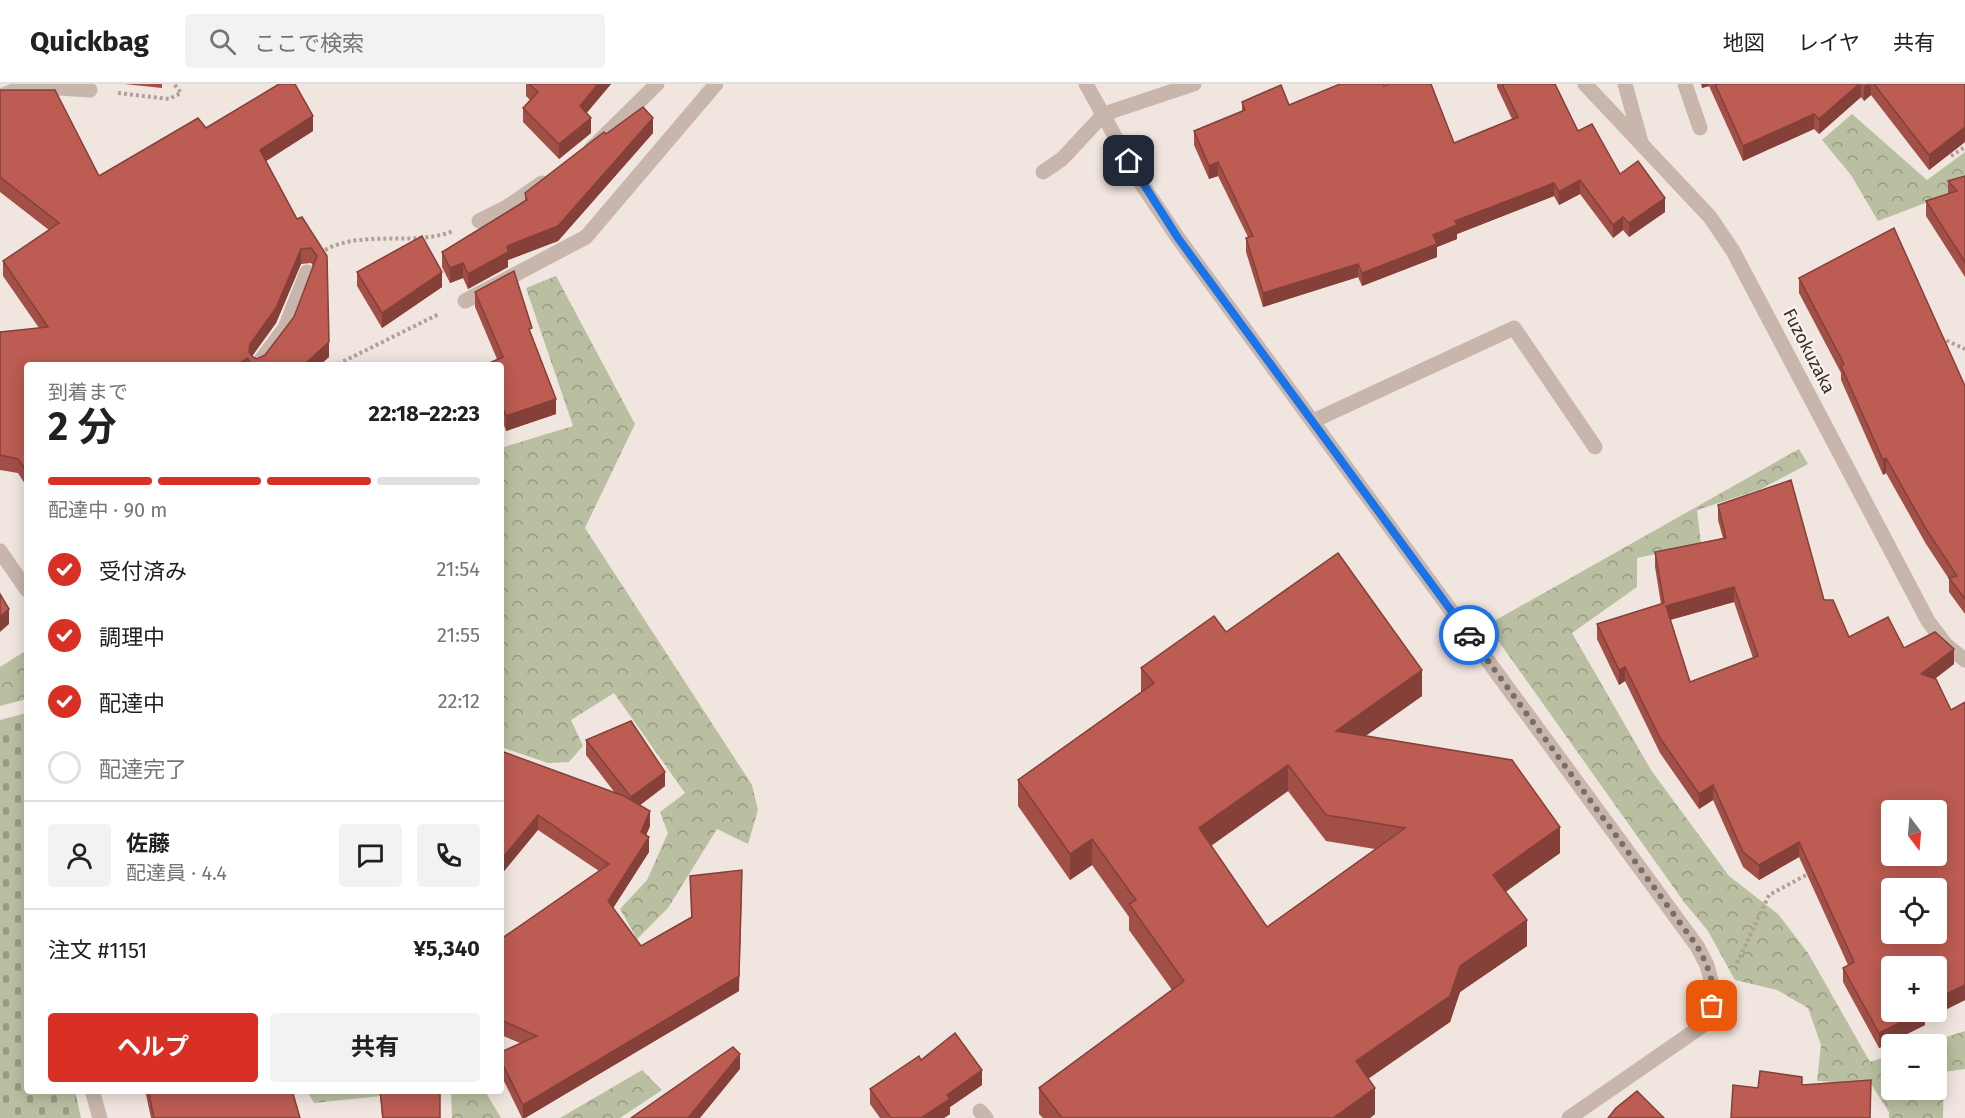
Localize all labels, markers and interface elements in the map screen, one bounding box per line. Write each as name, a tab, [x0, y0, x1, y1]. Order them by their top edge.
search box	[185, 14, 605, 68]
text: Quickbag	[30, 25, 149, 58]
icon: search	[206, 25, 239, 58]
text: ここで検索	[254, 30, 364, 57]
text: 地図	[1723, 30, 1765, 56]
text: レイヤ	[1798, 30, 1860, 56]
text: 共有	[1893, 30, 1935, 56]
pin	[1103, 135, 1154, 186]
icon: home	[1112, 144, 1145, 177]
street label: Fuzokuzaka	[1778, 305, 1840, 397]
text: 到着まで	[48, 380, 128, 404]
text: 22:18–22:23	[369, 400, 480, 427]
text: 2 分	[48, 404, 116, 450]
text: 配達中 · 90 m	[48, 498, 168, 522]
icon: check	[48, 553, 81, 586]
text: 21:54	[436, 557, 480, 581]
text: 受付済み	[99, 558, 187, 585]
courier	[1439, 605, 1499, 665]
icon: check	[48, 619, 81, 652]
icon: car	[1453, 619, 1486, 652]
text: 21:55	[437, 623, 480, 647]
text: 調理中	[99, 624, 165, 651]
icon: check	[48, 685, 81, 718]
text: 22:12	[438, 689, 480, 713]
text: 配達中	[99, 690, 165, 717]
text: 配達完了	[99, 756, 187, 783]
north arrow	[1881, 800, 1947, 866]
map controls	[1881, 800, 1947, 1100]
button: person	[48, 824, 111, 887]
button: chat	[339, 824, 402, 887]
button: phone	[417, 824, 480, 887]
text: 佐藤	[126, 830, 170, 857]
text: 配達員 · 4.4	[126, 861, 227, 885]
button: locate	[1881, 878, 1947, 944]
text: ¥5,340	[414, 935, 480, 962]
text: 注文 #1151	[48, 937, 147, 964]
button: +	[1881, 956, 1947, 1022]
pin	[1686, 980, 1737, 1031]
icon: bag	[1695, 989, 1728, 1022]
button: ヘルプ	[48, 1013, 258, 1082]
button: 共有	[270, 1013, 480, 1082]
button: −	[1881, 1034, 1947, 1100]

